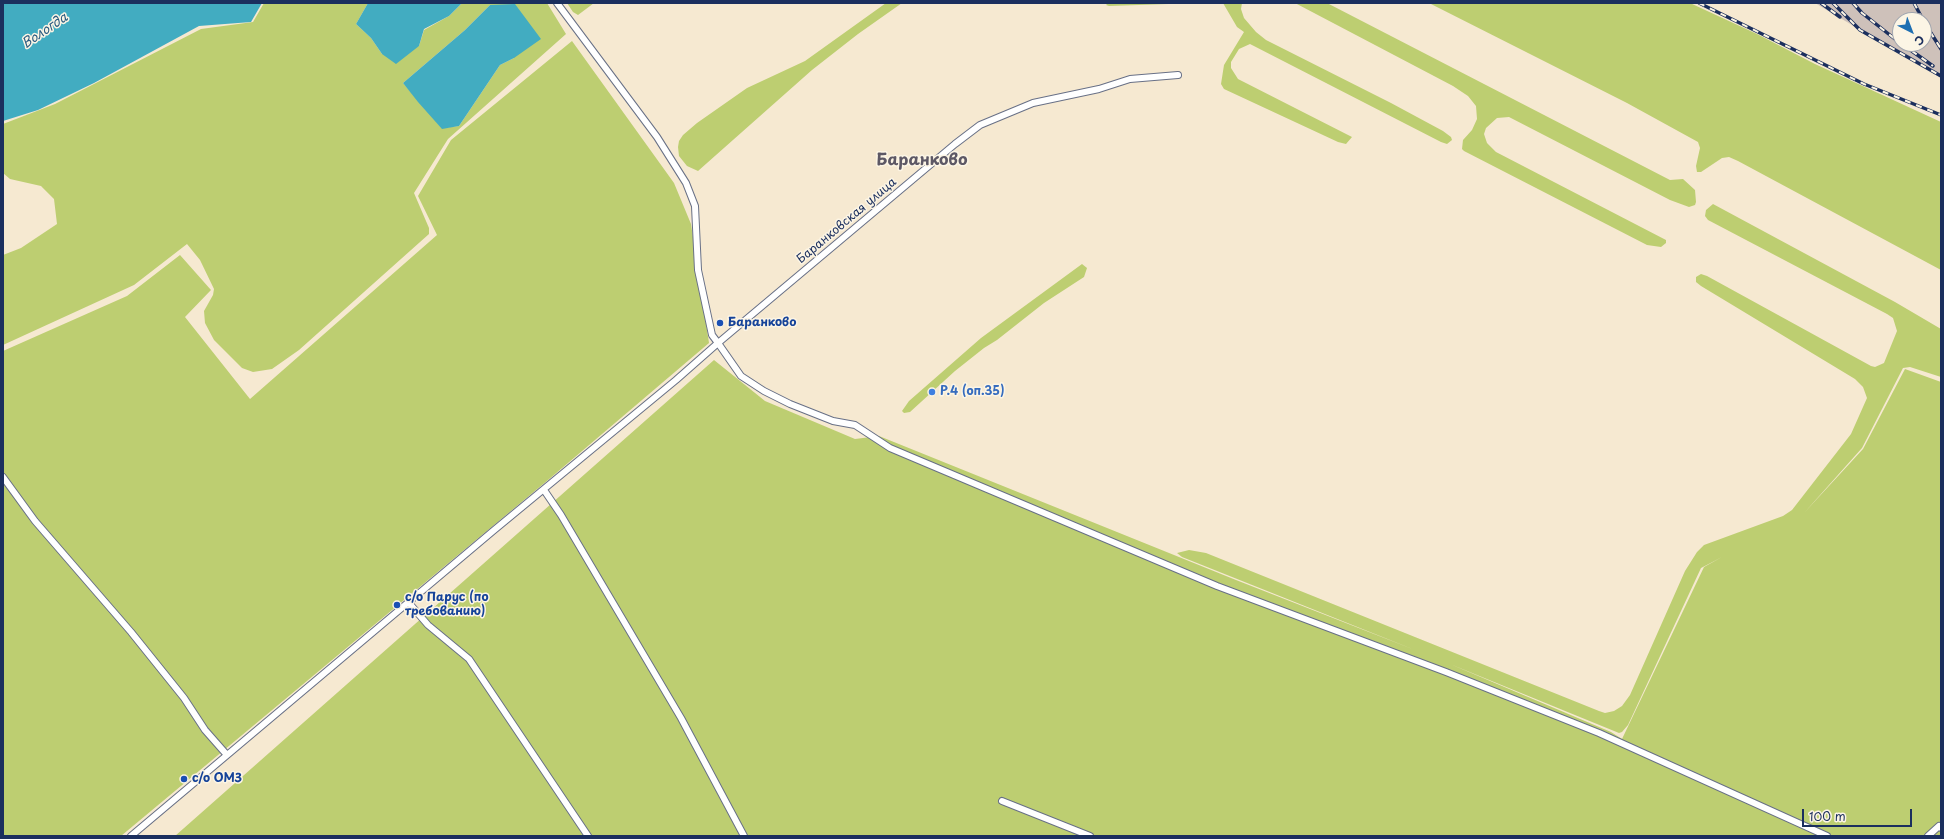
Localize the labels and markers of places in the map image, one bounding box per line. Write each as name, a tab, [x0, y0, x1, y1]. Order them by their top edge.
place label: Баранково	[728, 316, 796, 330]
marker: Баранково	[715, 318, 725, 328]
place label: Р.4 (оп.35)	[940, 385, 1004, 399]
marker: Р.4 (оп.35)	[927, 387, 937, 397]
place label: с/о Парус (по требованию)	[405, 591, 489, 619]
marker: с/о Парус (по требованию)	[392, 600, 402, 610]
place label: с/о ОМЗ	[192, 772, 242, 786]
marker: с/о ОМЗ	[179, 774, 189, 784]

